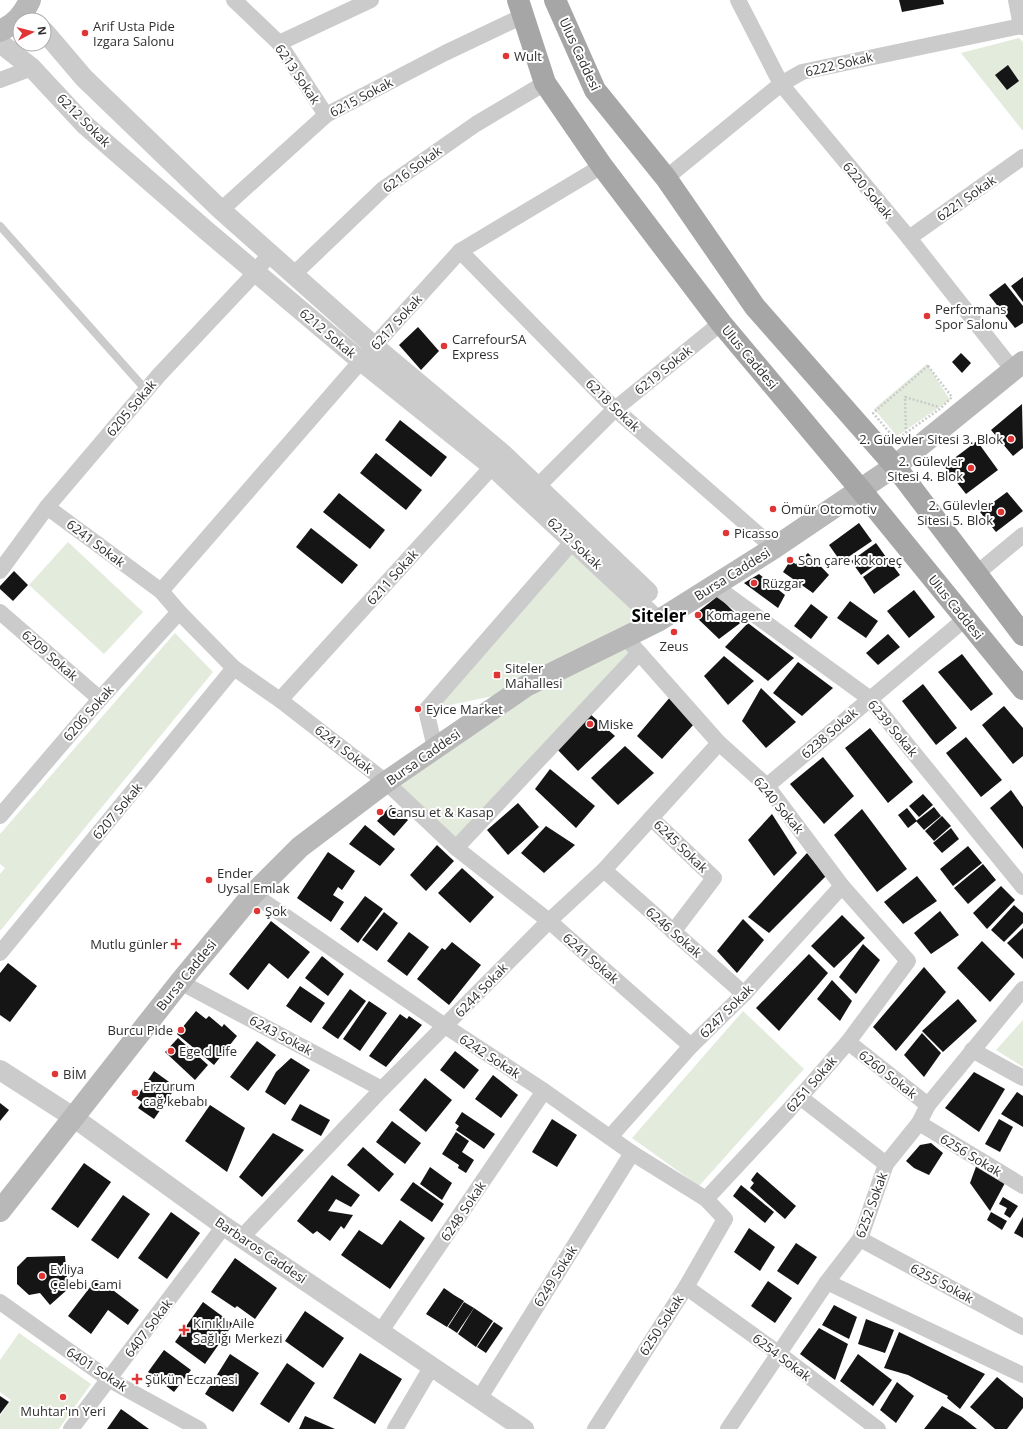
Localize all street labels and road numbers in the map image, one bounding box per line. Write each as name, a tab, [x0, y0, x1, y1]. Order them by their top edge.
street label: Ulus Caddesi	[555, 15, 605, 93]
street label: 6213 Sokak	[271, 40, 325, 108]
street label: 6222 Sokak	[803, 47, 875, 81]
street label: 6215 Sokak	[326, 73, 396, 121]
street label: 6212 Sokak	[53, 89, 115, 151]
street label: 6216 Sokak	[379, 141, 445, 197]
street label: 6220 Sokak	[839, 158, 897, 222]
street label: 6221 Sokak	[933, 171, 1000, 225]
street label: 6217 Sokak	[366, 290, 426, 354]
street label: 6212 Sokak	[296, 304, 360, 362]
street label: Ulus Caddesi	[718, 321, 782, 393]
street label: 6219 Sokak	[631, 341, 696, 399]
street label: 6218 Sokak	[582, 375, 644, 436]
street label: 6205 Sokak	[102, 376, 160, 440]
street label: 6212 Sokak	[544, 513, 606, 573]
street label: 6241 Sokak	[63, 515, 129, 571]
street label: Bursa Caddesi	[691, 543, 773, 605]
street label: 6211 Sokak	[362, 545, 422, 609]
street label: Ulus Caddesi	[924, 571, 988, 643]
street label: 6209 Sokak	[18, 626, 82, 685]
street label: 6206 Sokak	[59, 681, 118, 745]
street label: 6239 Sokak	[864, 696, 922, 760]
street label: 6238 Sokak	[797, 703, 861, 762]
street label: 6241 Sokak	[311, 721, 377, 777]
street label: Bursa Caddesi	[382, 725, 464, 789]
street label: 6240 Sokak	[750, 773, 808, 837]
street label: 6207 Sokak	[88, 779, 146, 843]
street label: 6245 Sokak	[650, 816, 712, 877]
street label: 6246 Sokak	[642, 903, 706, 962]
street label: 6241 Sokak	[559, 929, 623, 988]
street label: Bursa Caddesi	[152, 936, 220, 1014]
street label: 6244 Sokak	[451, 959, 512, 1021]
street label: 6247 Sokak	[695, 980, 757, 1042]
street label: 6243 Sokak	[246, 1011, 316, 1059]
street label: 6242 Sokak	[456, 1030, 524, 1082]
street label: 6260 Sokak	[855, 1046, 921, 1102]
street label: 6251 Sokak	[782, 1052, 841, 1116]
street label: 6256 Sokak	[937, 1130, 1005, 1181]
street label: 6252 Sokak	[851, 1169, 891, 1240]
street label: 6248 Sokak	[436, 1177, 490, 1245]
street label: Barbaros Caddesi	[212, 1213, 310, 1287]
street label: 6249 Sokak	[529, 1242, 581, 1310]
street label: 6255 Sokak	[907, 1259, 977, 1307]
street label: 6250 Sokak	[635, 1291, 687, 1359]
street label: 6407 Sokak	[120, 1295, 176, 1361]
street label: 6254 Sokak	[749, 1329, 815, 1385]
street label: 6401 Sokak	[63, 1343, 131, 1395]

